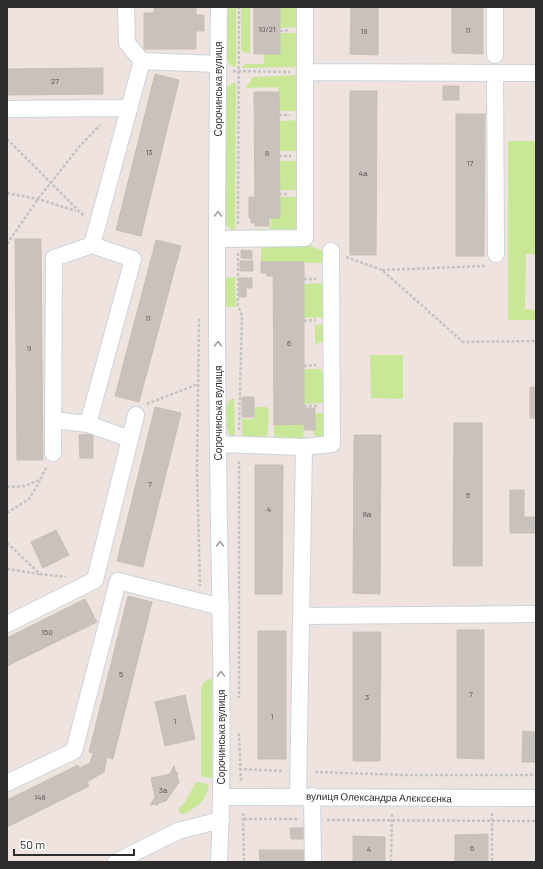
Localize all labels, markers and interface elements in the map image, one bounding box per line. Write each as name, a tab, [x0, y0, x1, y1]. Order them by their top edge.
house number: 10/21	[258, 24, 276, 34]
house number: 11	[465, 25, 471, 35]
house number: 19	[361, 26, 367, 36]
street label: Сорочинська вулиця	[212, 42, 224, 136]
house number: 27	[51, 76, 59, 86]
house number: 13	[146, 147, 152, 157]
house number: 8	[265, 148, 269, 158]
house number: 17	[467, 158, 474, 168]
house number: 4а	[359, 168, 368, 178]
one-way arrow	[214, 211, 222, 217]
house number: 11	[145, 313, 151, 323]
house number: 6	[287, 338, 291, 348]
one-way arrow	[214, 341, 222, 347]
house number: 9	[27, 343, 31, 353]
street label: Сорочинська вулиця	[212, 366, 224, 460]
house number: 7	[148, 479, 152, 489]
house number: 5	[466, 490, 470, 500]
house number: 4	[267, 504, 271, 514]
house number: 8а	[363, 509, 372, 519]
one-way arrow	[216, 541, 224, 547]
house number: 150	[41, 627, 53, 637]
house number: 5	[119, 669, 123, 679]
one-way arrow	[217, 671, 225, 677]
house number: 7	[469, 689, 473, 699]
street label: Сорочинська вулиця	[215, 690, 227, 784]
house number: 3	[365, 692, 369, 702]
house number: 1	[271, 711, 274, 721]
house number: 1	[174, 716, 177, 726]
house number: 3а	[159, 785, 168, 795]
street label: вулиця Олександра Алєксєєнка	[306, 790, 453, 804]
house number: 148	[34, 792, 46, 802]
scale bar	[14, 831, 134, 857]
text: 50 m	[20, 837, 45, 851]
house number: 6	[470, 843, 474, 853]
house number: 4	[367, 844, 371, 854]

